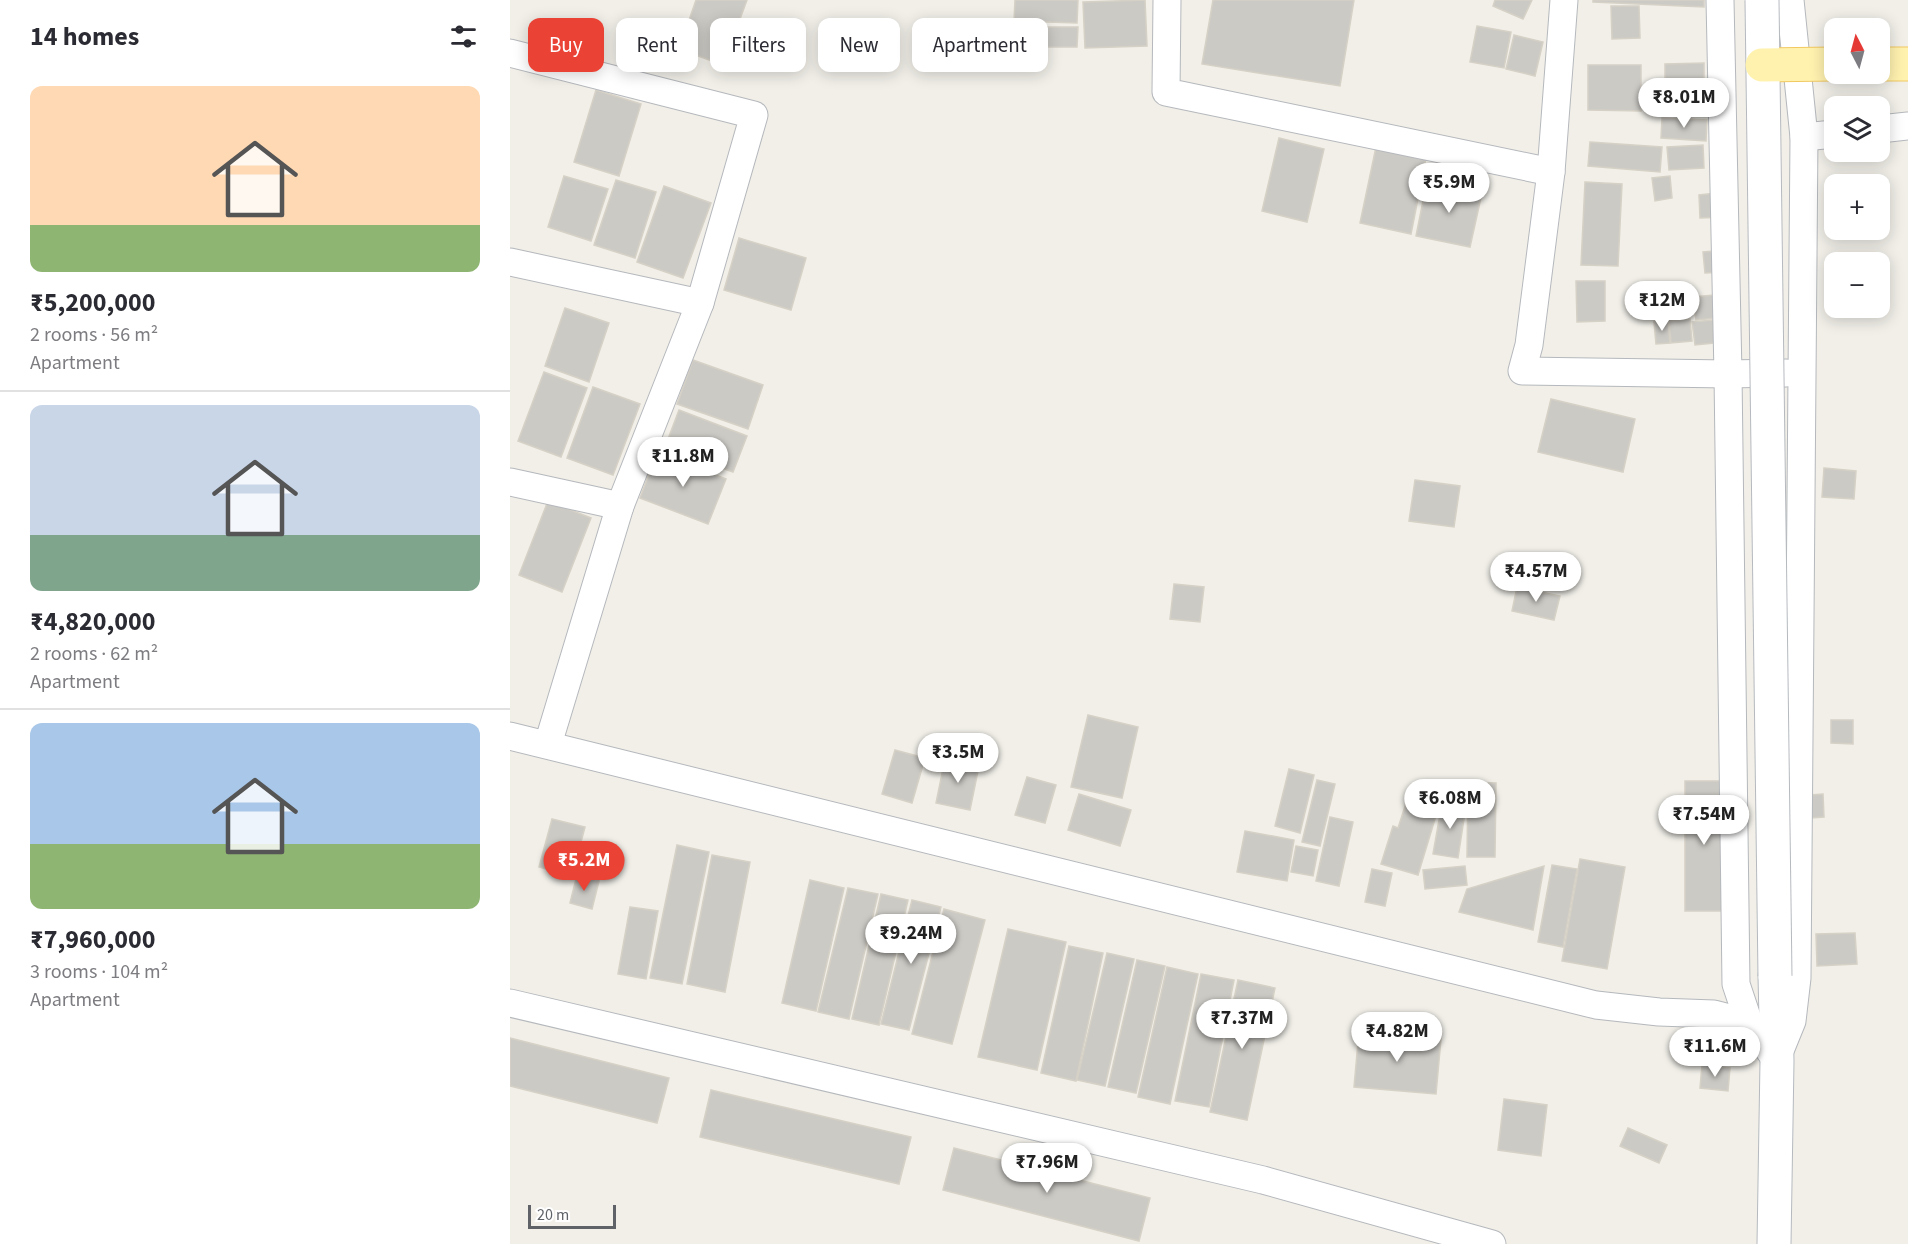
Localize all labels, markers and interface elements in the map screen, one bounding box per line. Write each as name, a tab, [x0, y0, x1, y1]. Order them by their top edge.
text: 14 homes	[30, 18, 139, 55]
chip: Buy	[528, 18, 604, 72]
chip: Rent	[616, 18, 698, 72]
chip: Filters	[710, 18, 806, 72]
chip: New	[818, 18, 900, 72]
chip: Apartment	[912, 18, 1048, 72]
north arrow	[1824, 18, 1890, 84]
map controls	[1824, 18, 1890, 318]
icon: filters	[447, 20, 480, 53]
pin: ₹8.01M	[1635, 78, 1733, 129]
text: ₹8.01M	[1652, 83, 1716, 111]
button: layers	[1824, 96, 1890, 162]
icon: home	[201, 125, 309, 233]
pin: ₹5.9M	[1407, 163, 1491, 214]
text: ₹5.9M	[1423, 168, 1475, 196]
button: +	[1824, 174, 1890, 240]
button: −	[1824, 252, 1890, 318]
pin: ₹12M	[1626, 281, 1698, 332]
text: ₹5,200,000	[30, 284, 155, 321]
text: ₹12M	[1639, 286, 1685, 314]
text: 2 rooms · 56 m²	[30, 321, 158, 349]
text: Apartment	[30, 349, 120, 377]
pin: ₹11.8M	[634, 437, 732, 488]
text: ₹11.8M	[651, 442, 715, 470]
icon: home	[201, 444, 309, 552]
pin: ₹4.57M	[1487, 552, 1585, 603]
text: ₹4.57M	[1504, 557, 1568, 585]
text: ₹4,820,000	[30, 603, 155, 640]
text: 2 rooms · 62 m²	[30, 640, 158, 668]
text: Apartment	[30, 668, 120, 696]
pin: ₹3.5M	[916, 733, 1000, 784]
text: ₹3.5M	[932, 738, 984, 766]
icon: home	[201, 762, 309, 870]
pin: ₹6.08M	[1401, 779, 1499, 830]
text: ₹6.08M	[1418, 784, 1482, 812]
pin: ₹7.54M	[1655, 795, 1753, 846]
text: ₹7.54M	[1672, 800, 1736, 828]
pin: ₹5.2M	[542, 841, 626, 892]
text: ₹5.2M	[558, 846, 610, 874]
pin: ₹9.24M	[862, 914, 960, 965]
text: ₹9.24M	[879, 919, 943, 947]
text: ₹7,960,000	[30, 921, 155, 958]
text: 3 rooms · 104 m²	[30, 958, 168, 986]
text: Apartment	[30, 986, 120, 1014]
pin: ₹7.37M	[1193, 999, 1291, 1050]
text: ₹7.37M	[1210, 1004, 1274, 1032]
pin: ₹4.82M	[1348, 1012, 1446, 1063]
text: ₹4.82M	[1365, 1017, 1429, 1045]
pin: ₹11.6M	[1666, 1027, 1764, 1078]
text: ₹11.6M	[1683, 1032, 1747, 1060]
pin: ₹7.96M	[998, 1143, 1096, 1194]
text: ₹7.96M	[1015, 1148, 1079, 1176]
scale bar	[528, 1202, 616, 1230]
text: 20 m	[537, 1204, 569, 1226]

